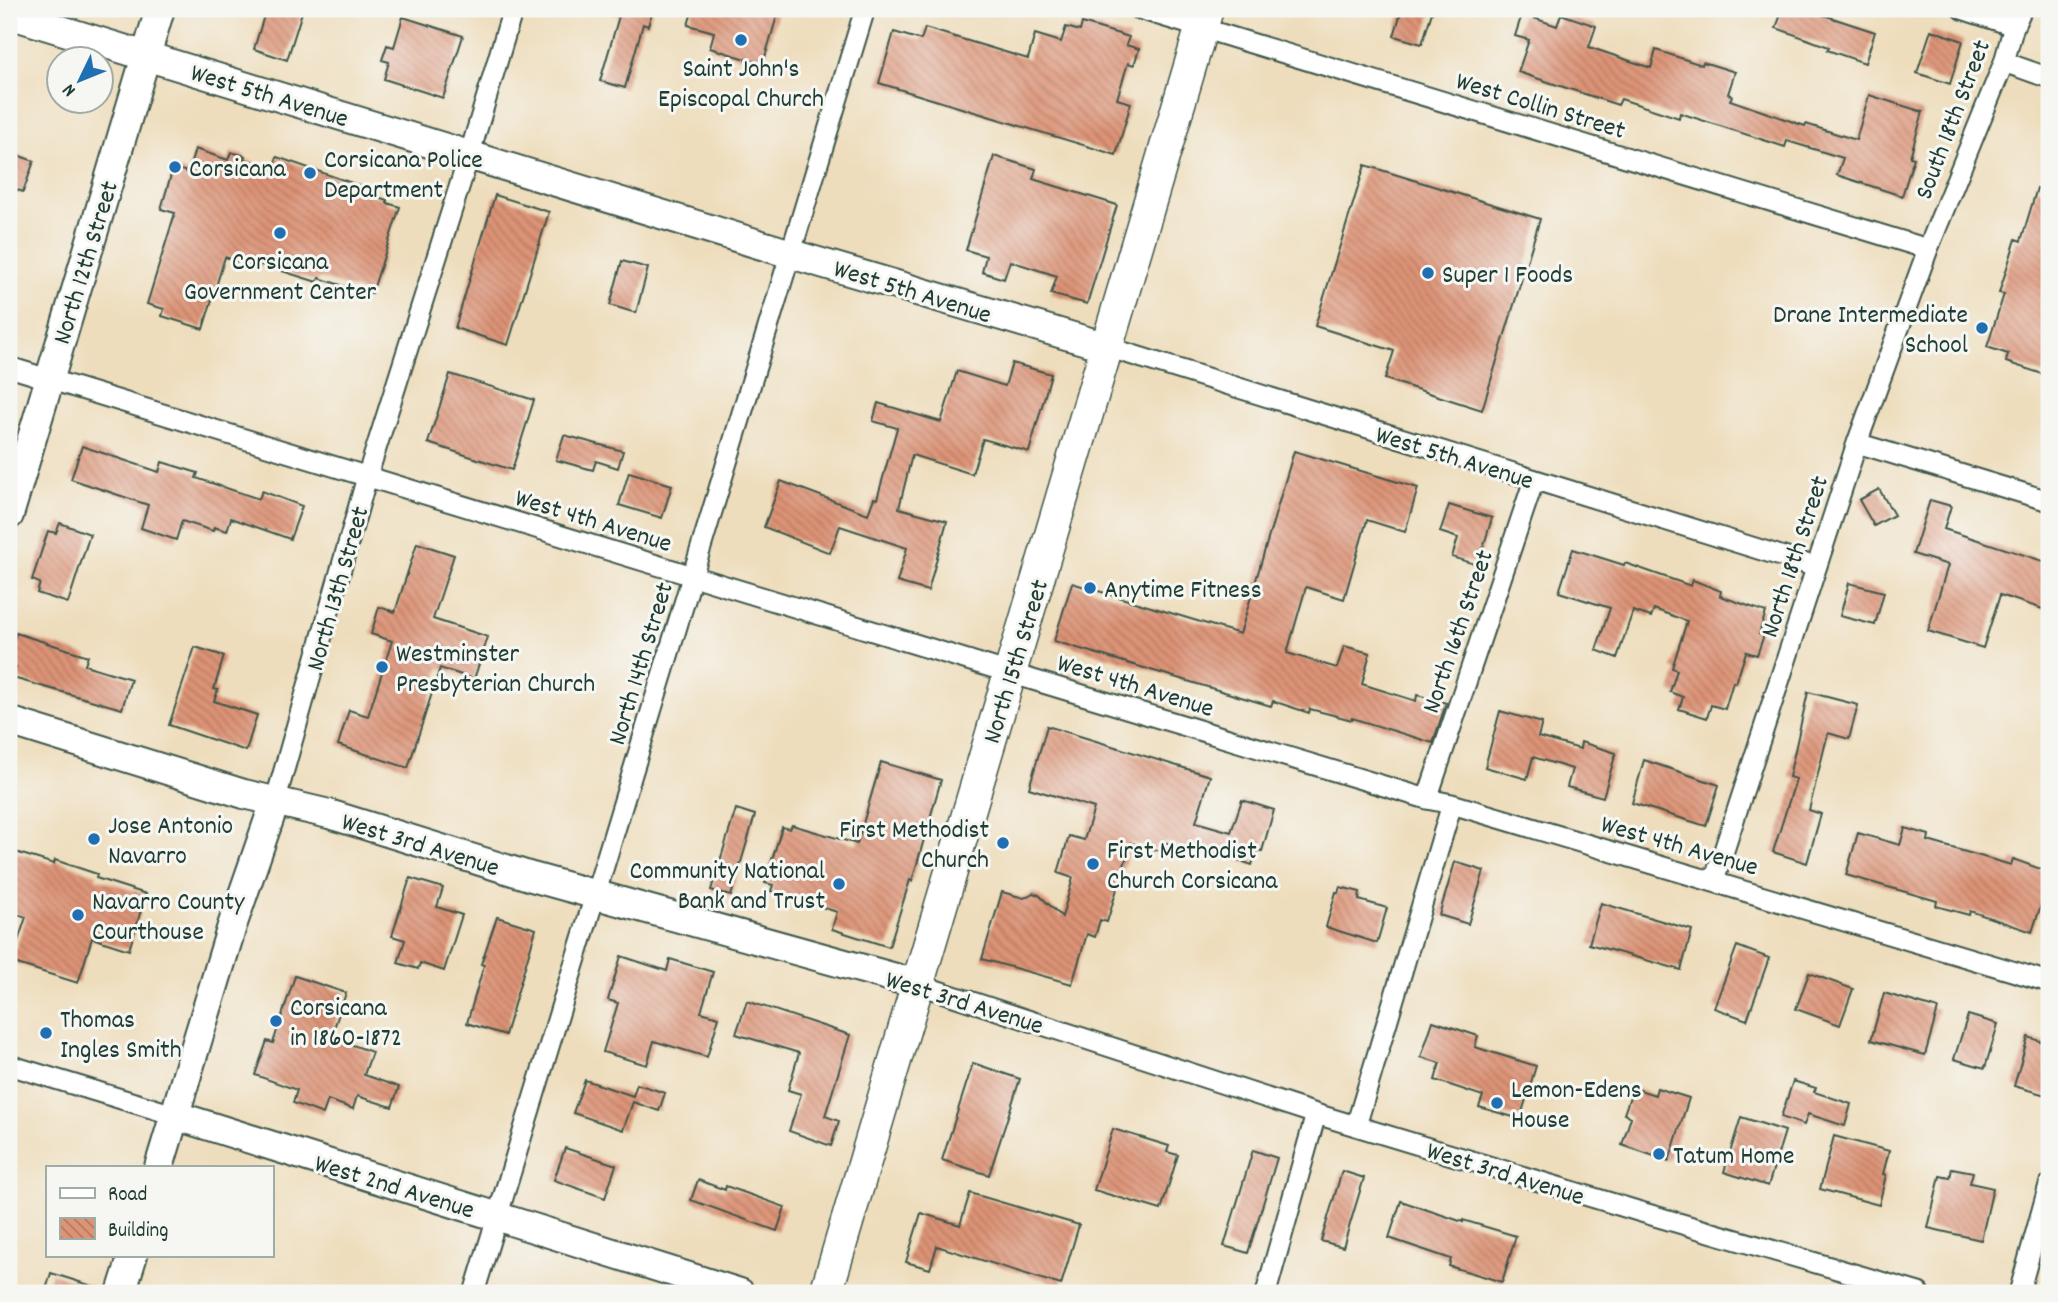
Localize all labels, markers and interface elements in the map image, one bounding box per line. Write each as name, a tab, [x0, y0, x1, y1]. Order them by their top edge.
marker: Saint John's Episcopal Church	[733, 32, 749, 48]
street label: South 18th Street	[1907, 35, 2002, 206]
north arrow	[46, 46, 116, 116]
place label: Saint John's Episcopal Church	[658, 52, 824, 119]
street label: West 5th Avenue	[185, 56, 353, 139]
street label: West Collin Street	[1451, 64, 1630, 151]
text: N	[57, 77, 83, 102]
place label: Corsicana Police Department	[324, 143, 483, 210]
place label: Corsicana	[189, 152, 286, 189]
marker: Corsicana	[167, 159, 183, 175]
marker: Corsicana Police Department	[302, 165, 318, 181]
street label: North 12th Street	[45, 176, 130, 349]
marker: Corsicana Government Center	[272, 225, 288, 241]
place label: Corsicana Government Center	[184, 245, 377, 312]
street label: West 5th Avenue	[828, 252, 996, 335]
place label: Super 1 Foods	[1442, 258, 1573, 295]
marker: Super 1 Foods	[1420, 265, 1436, 281]
place label: Drane Intermediate School	[1773, 298, 1968, 365]
marker: Drane Intermediate School	[1974, 320, 1990, 336]
street label: West 5th Avenue	[1370, 418, 1538, 501]
street label: North 18th Street	[1753, 471, 1840, 643]
street label: West 4th Avenue	[510, 481, 676, 564]
street label: North 13th Street	[298, 502, 381, 675]
street label: North 16th Street	[1414, 545, 1505, 719]
place label: Anytime Fitness	[1104, 573, 1262, 610]
street label: North 15th Street	[975, 575, 1060, 749]
street label: North 14th Street	[600, 578, 685, 750]
marker: Anytime Fitness	[1082, 580, 1098, 596]
place label: Westminster Presbyterian Church	[396, 637, 595, 704]
street label: West 4th Avenue	[1052, 646, 1218, 729]
marker: Westminster Presbyterian Church	[374, 659, 390, 675]
street label: West 3rd Avenue	[336, 805, 503, 888]
street label: West 4th Avenue	[1596, 807, 1762, 888]
place label: Jose Antonio Navarro	[108, 809, 233, 876]
place label: First Methodist Church	[839, 813, 989, 880]
marker: Jose Antonio Navarro	[86, 831, 102, 847]
place label: First Methodist Church Corsicana	[1107, 834, 1278, 901]
marker: First Methodist Church	[995, 835, 1011, 851]
place label: Community National Bank and Trust	[629, 854, 825, 921]
marker: First Methodist Church Corsicana	[1085, 856, 1101, 872]
marker: Community National Bank and Trust	[831, 876, 847, 892]
place label: Navarro County Courthouse	[92, 885, 245, 952]
marker: Navarro County Courthouse	[70, 907, 86, 923]
street label: West 3rd Avenue	[880, 963, 1047, 1046]
place label: Corsicana in 1860-1872	[290, 991, 402, 1058]
place label: Thomas Ingles Smith	[60, 1003, 182, 1070]
marker: Corsicana in 1860-1872	[268, 1013, 284, 1029]
marker: Thomas Ingles Smith	[38, 1025, 54, 1041]
place label: Lemon-Edens House	[1511, 1073, 1642, 1140]
marker: Lemon-Edens House	[1489, 1095, 1505, 1111]
street label: West 3rd Avenue	[1421, 1134, 1588, 1217]
place label: Tatum Home	[1673, 1139, 1794, 1176]
street label: West 2nd Avenue	[309, 1146, 479, 1230]
marker: Tatum Home	[1651, 1146, 1667, 1162]
legend	[46, 1166, 273, 1256]
text: Road	[108, 1181, 147, 1211]
text: Building	[108, 1217, 168, 1247]

